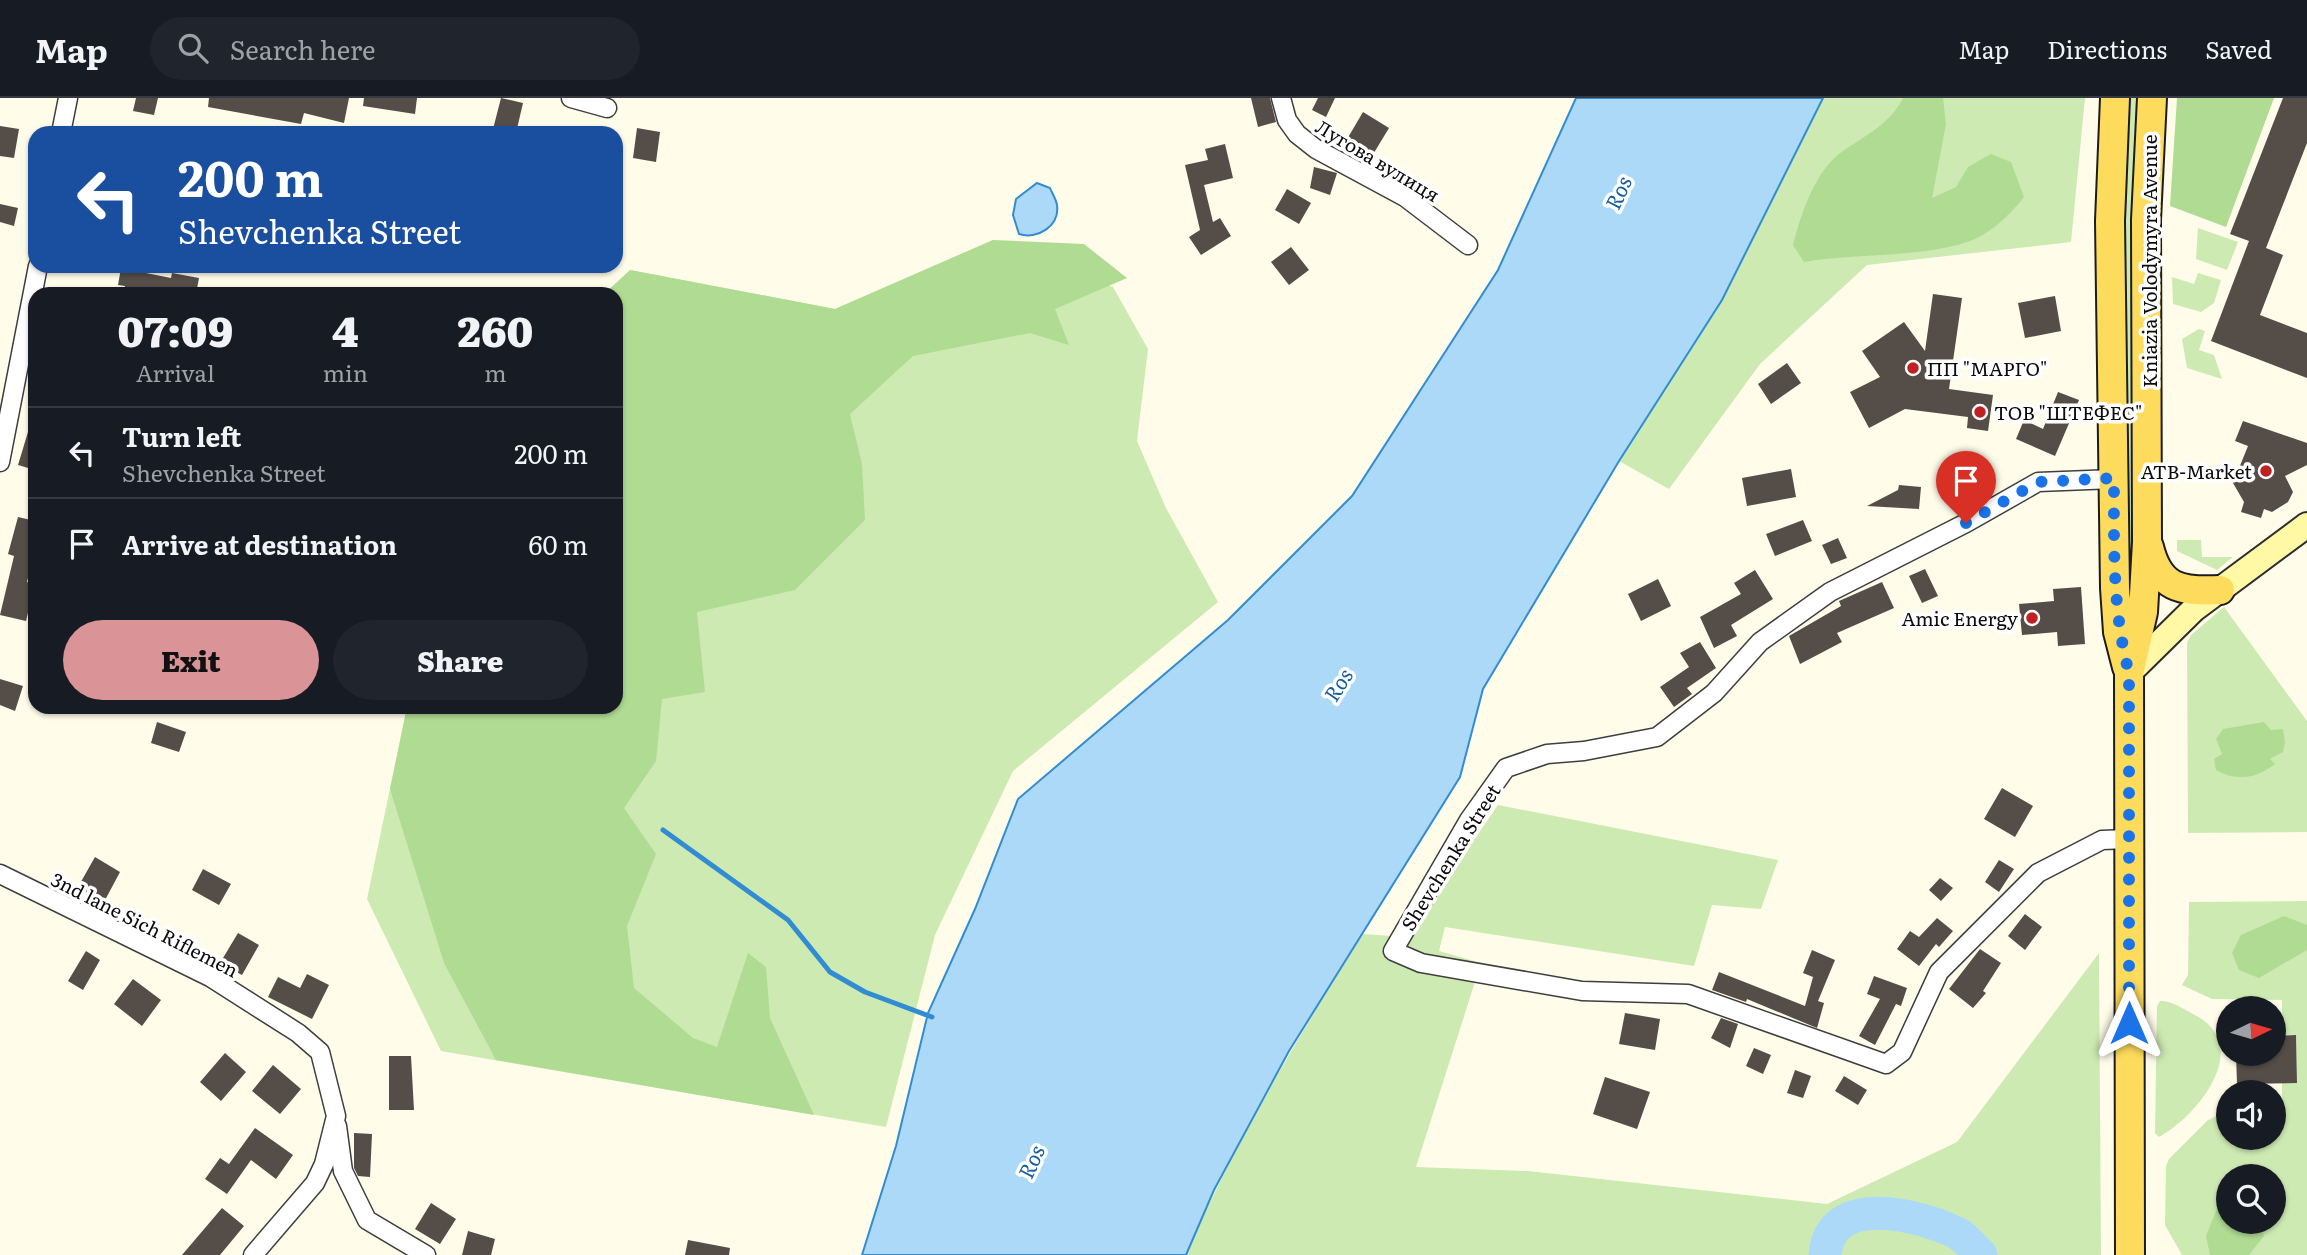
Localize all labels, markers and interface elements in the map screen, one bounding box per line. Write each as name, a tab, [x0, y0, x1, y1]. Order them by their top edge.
search box	[150, 17, 640, 80]
text: Map	[35, 24, 108, 73]
icon: search	[174, 29, 212, 67]
text: Search here	[230, 29, 376, 68]
text: Map	[1958, 31, 2009, 66]
text: Directions	[2047, 31, 2167, 66]
text: Saved	[2205, 31, 2272, 66]
street label: Лугова вулиця	[1311, 112, 1445, 208]
street label: Kniazia Volodymyra Avenue	[2135, 134, 2163, 388]
text: 200 m	[178, 139, 323, 212]
icon: left	[63, 154, 154, 245]
water label: Ros	[1596, 170, 1638, 214]
text: Shevchenka Street	[178, 206, 461, 254]
text: 07:09	[118, 298, 233, 360]
text: 4	[332, 298, 359, 360]
text: 260	[458, 298, 533, 360]
place label: ПП "МАРГО"	[1927, 354, 2047, 382]
text: Arrival	[136, 355, 215, 389]
text: min	[323, 355, 368, 389]
text: m	[484, 355, 507, 389]
marker: ПП "МАРГО"	[1905, 360, 1921, 376]
place label: ТОВ "ШТЕФЕС"	[1994, 398, 2142, 426]
marker: ТОВ "ШТЕФЕС"	[1972, 404, 1988, 420]
text: Turn left	[122, 416, 241, 455]
text: 200 m	[514, 433, 588, 472]
icon: left	[63, 434, 101, 472]
pin	[1936, 451, 1996, 523]
text: Shevchenka Street	[122, 455, 326, 489]
place label: ATB-Market	[2141, 457, 2252, 485]
icon: arrive	[1947, 462, 1985, 500]
marker: ATB-Market	[2258, 463, 2274, 479]
text: Arrive at destination	[122, 524, 397, 563]
text: 60 m	[529, 524, 588, 563]
icon: arrive	[63, 525, 101, 563]
place label: Amic Energy	[1902, 604, 2018, 632]
marker: Amic Energy	[2024, 610, 2040, 626]
button: Exit	[63, 620, 319, 700]
button: Share	[333, 620, 588, 700]
water label: Ros	[1315, 661, 1359, 707]
street label: Shevchenka Street	[1394, 778, 1507, 936]
street label: 3nd lane Sich Riflemen	[46, 865, 244, 983]
position arrow	[2092, 986, 2166, 1060]
north arrow	[2216, 996, 2286, 1066]
map controls	[2216, 996, 2286, 1234]
button: sound	[2216, 1080, 2286, 1150]
water label: Ros	[1009, 1139, 1051, 1183]
button: search	[2216, 1164, 2286, 1234]

